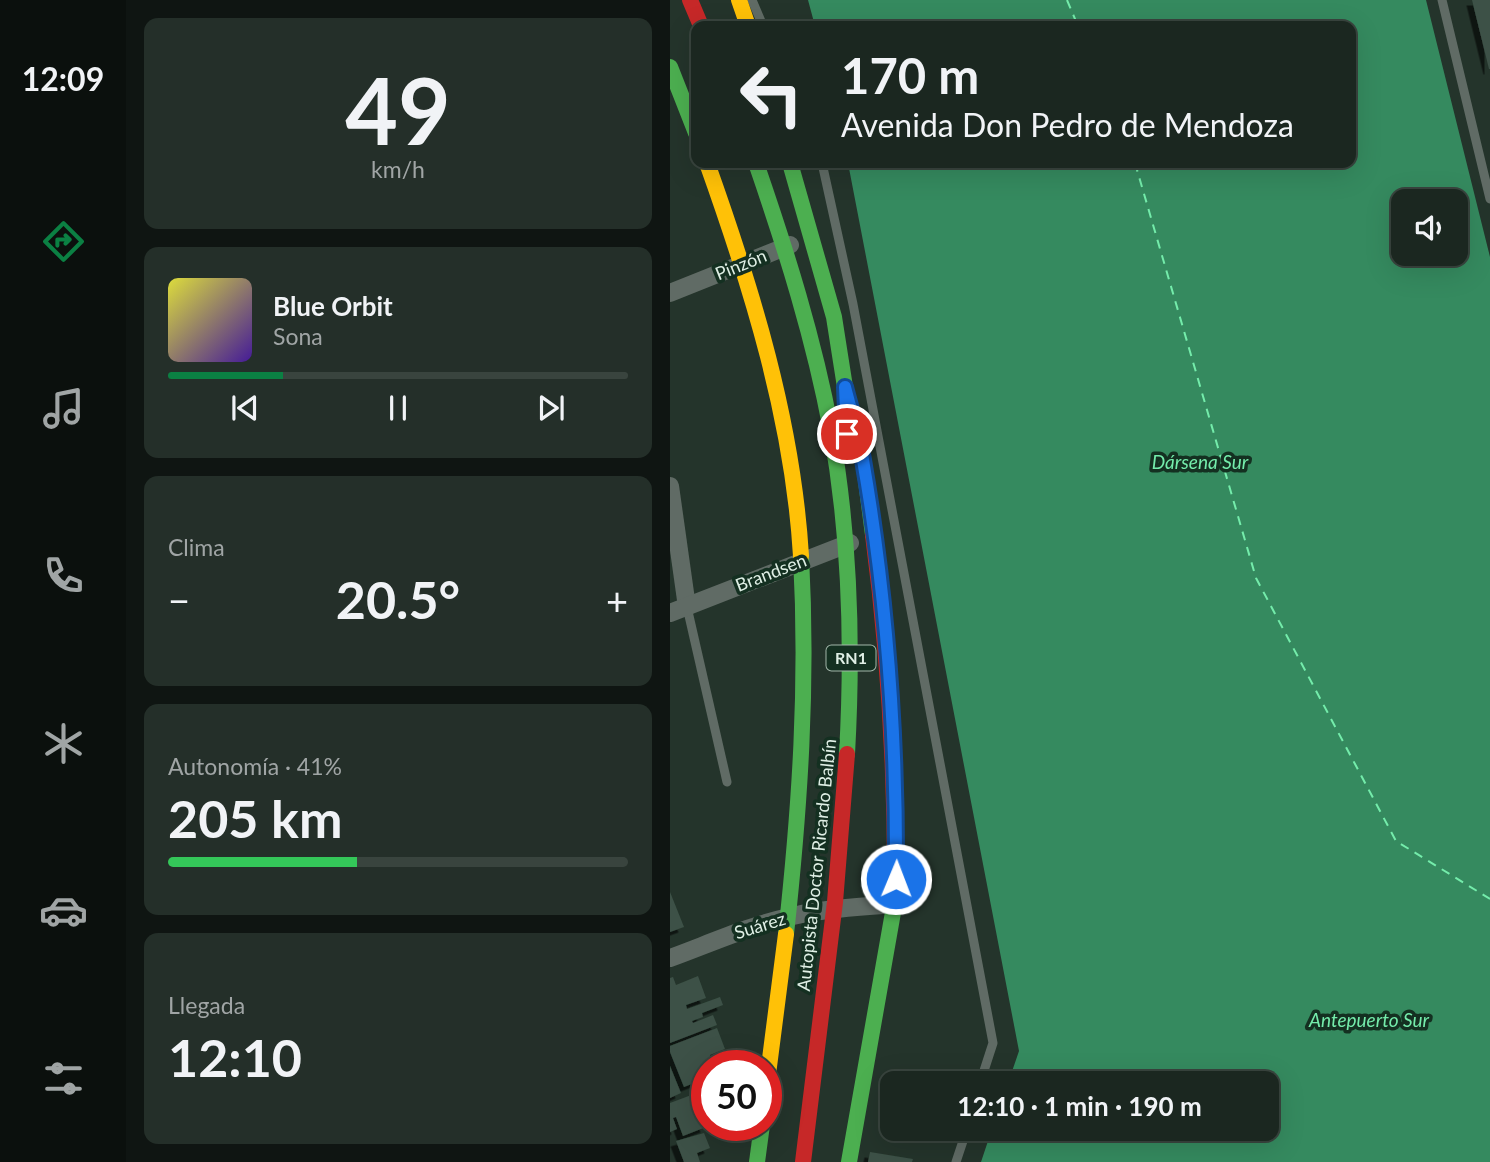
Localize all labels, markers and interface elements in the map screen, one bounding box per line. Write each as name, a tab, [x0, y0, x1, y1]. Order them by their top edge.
text: 170 m	[841, 46, 979, 104]
icon: left	[726, 49, 817, 140]
text: 49	[345, 55, 451, 164]
text: 12:09	[22, 59, 104, 98]
text: Avenida Don Pedro de Mendoza	[841, 105, 1294, 144]
text: km/h	[371, 155, 425, 183]
map controls	[1391, 189, 1468, 266]
button: sound	[1391, 189, 1468, 266]
icon: directions	[39, 217, 88, 266]
street label: Pinzón	[712, 244, 769, 284]
text: Blue Orbit	[273, 290, 393, 322]
text: Sona	[273, 322, 323, 350]
icon: music	[39, 384, 88, 433]
icon: previous	[226, 389, 264, 427]
icon: pause	[379, 389, 417, 427]
icon: next	[532, 389, 570, 427]
pin	[817, 404, 877, 464]
icon: arrive	[828, 415, 866, 453]
water label: Dársena Sur	[1152, 450, 1249, 473]
text: Clima	[168, 533, 225, 561]
street label: Brandsen	[732, 548, 809, 596]
icon: phone	[39, 551, 88, 600]
text: 20.5°	[336, 568, 460, 630]
text: −	[168, 577, 190, 623]
text: +	[606, 577, 628, 623]
road number: RN1	[826, 646, 876, 670]
icon: climate	[39, 719, 88, 768]
street label: Autopista Doctor Ricardo Balbín	[792, 738, 840, 992]
text: Autonomía · 41%	[168, 752, 342, 780]
text: 205 km	[168, 787, 342, 849]
position arrow	[859, 842, 933, 916]
icon: car	[39, 886, 88, 935]
street label: Suárez	[731, 907, 788, 943]
text: Llegada	[168, 991, 245, 1019]
water label: Antepuerto Sur	[1308, 1008, 1430, 1031]
text: 12:10	[168, 1026, 302, 1088]
speed limit sign: 50	[691, 1050, 782, 1141]
icon: filters	[39, 1054, 88, 1103]
text: 12:10 · 1 min · 190 m	[957, 1090, 1202, 1122]

